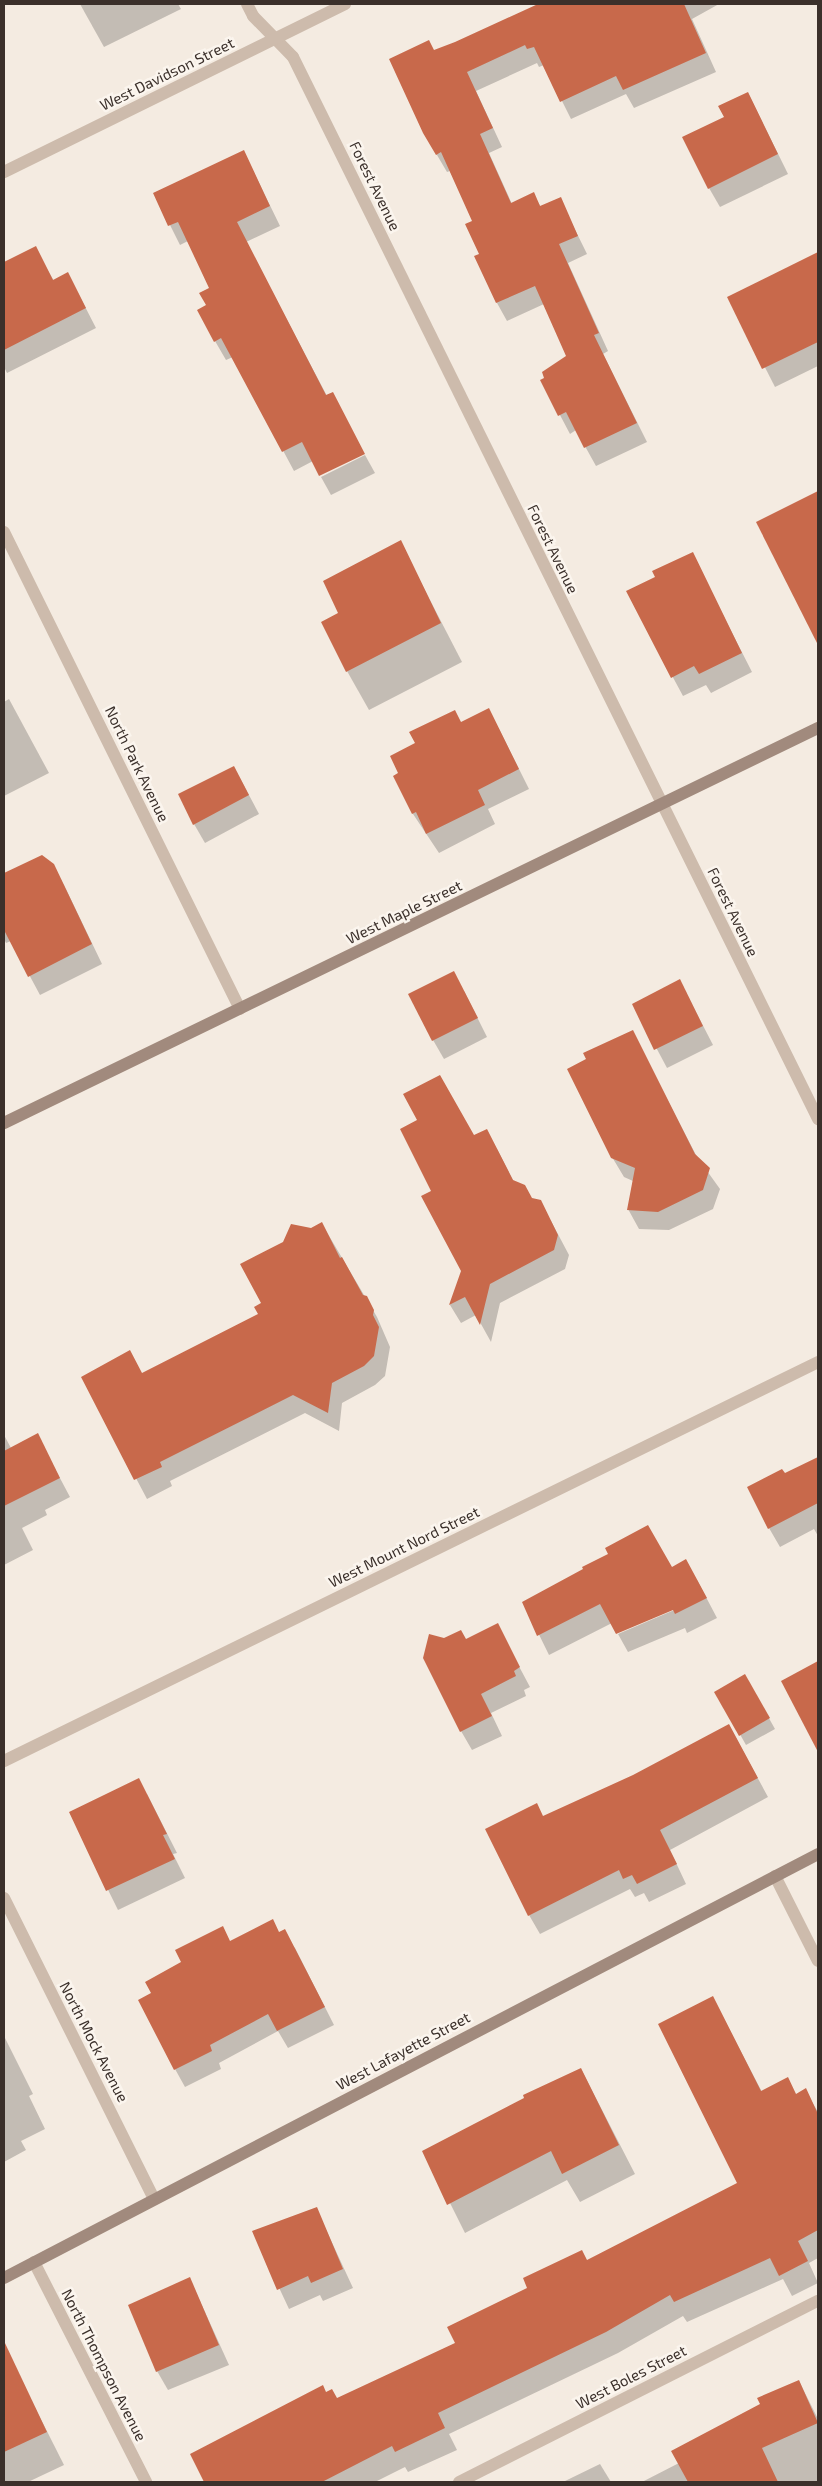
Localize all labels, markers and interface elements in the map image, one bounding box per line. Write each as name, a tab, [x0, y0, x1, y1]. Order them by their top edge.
street label: West Davidson Street	[97, 34, 237, 114]
street label: Forest Avenue	[346, 138, 404, 234]
street label: Forest Avenue	[524, 501, 582, 597]
street label: North Park Avenue	[101, 703, 173, 825]
street label: Forest Avenue	[704, 864, 762, 960]
street label: West Maple Street	[343, 876, 465, 948]
street label: West Mount Nord Street	[326, 1503, 482, 1591]
street label: North Mock Avenue	[56, 1979, 132, 2105]
street label: West Lafayette Street	[333, 2008, 473, 2094]
street label: North Thompson Avenue	[58, 2286, 150, 2444]
street label: West Boles Street	[573, 2341, 689, 2413]

